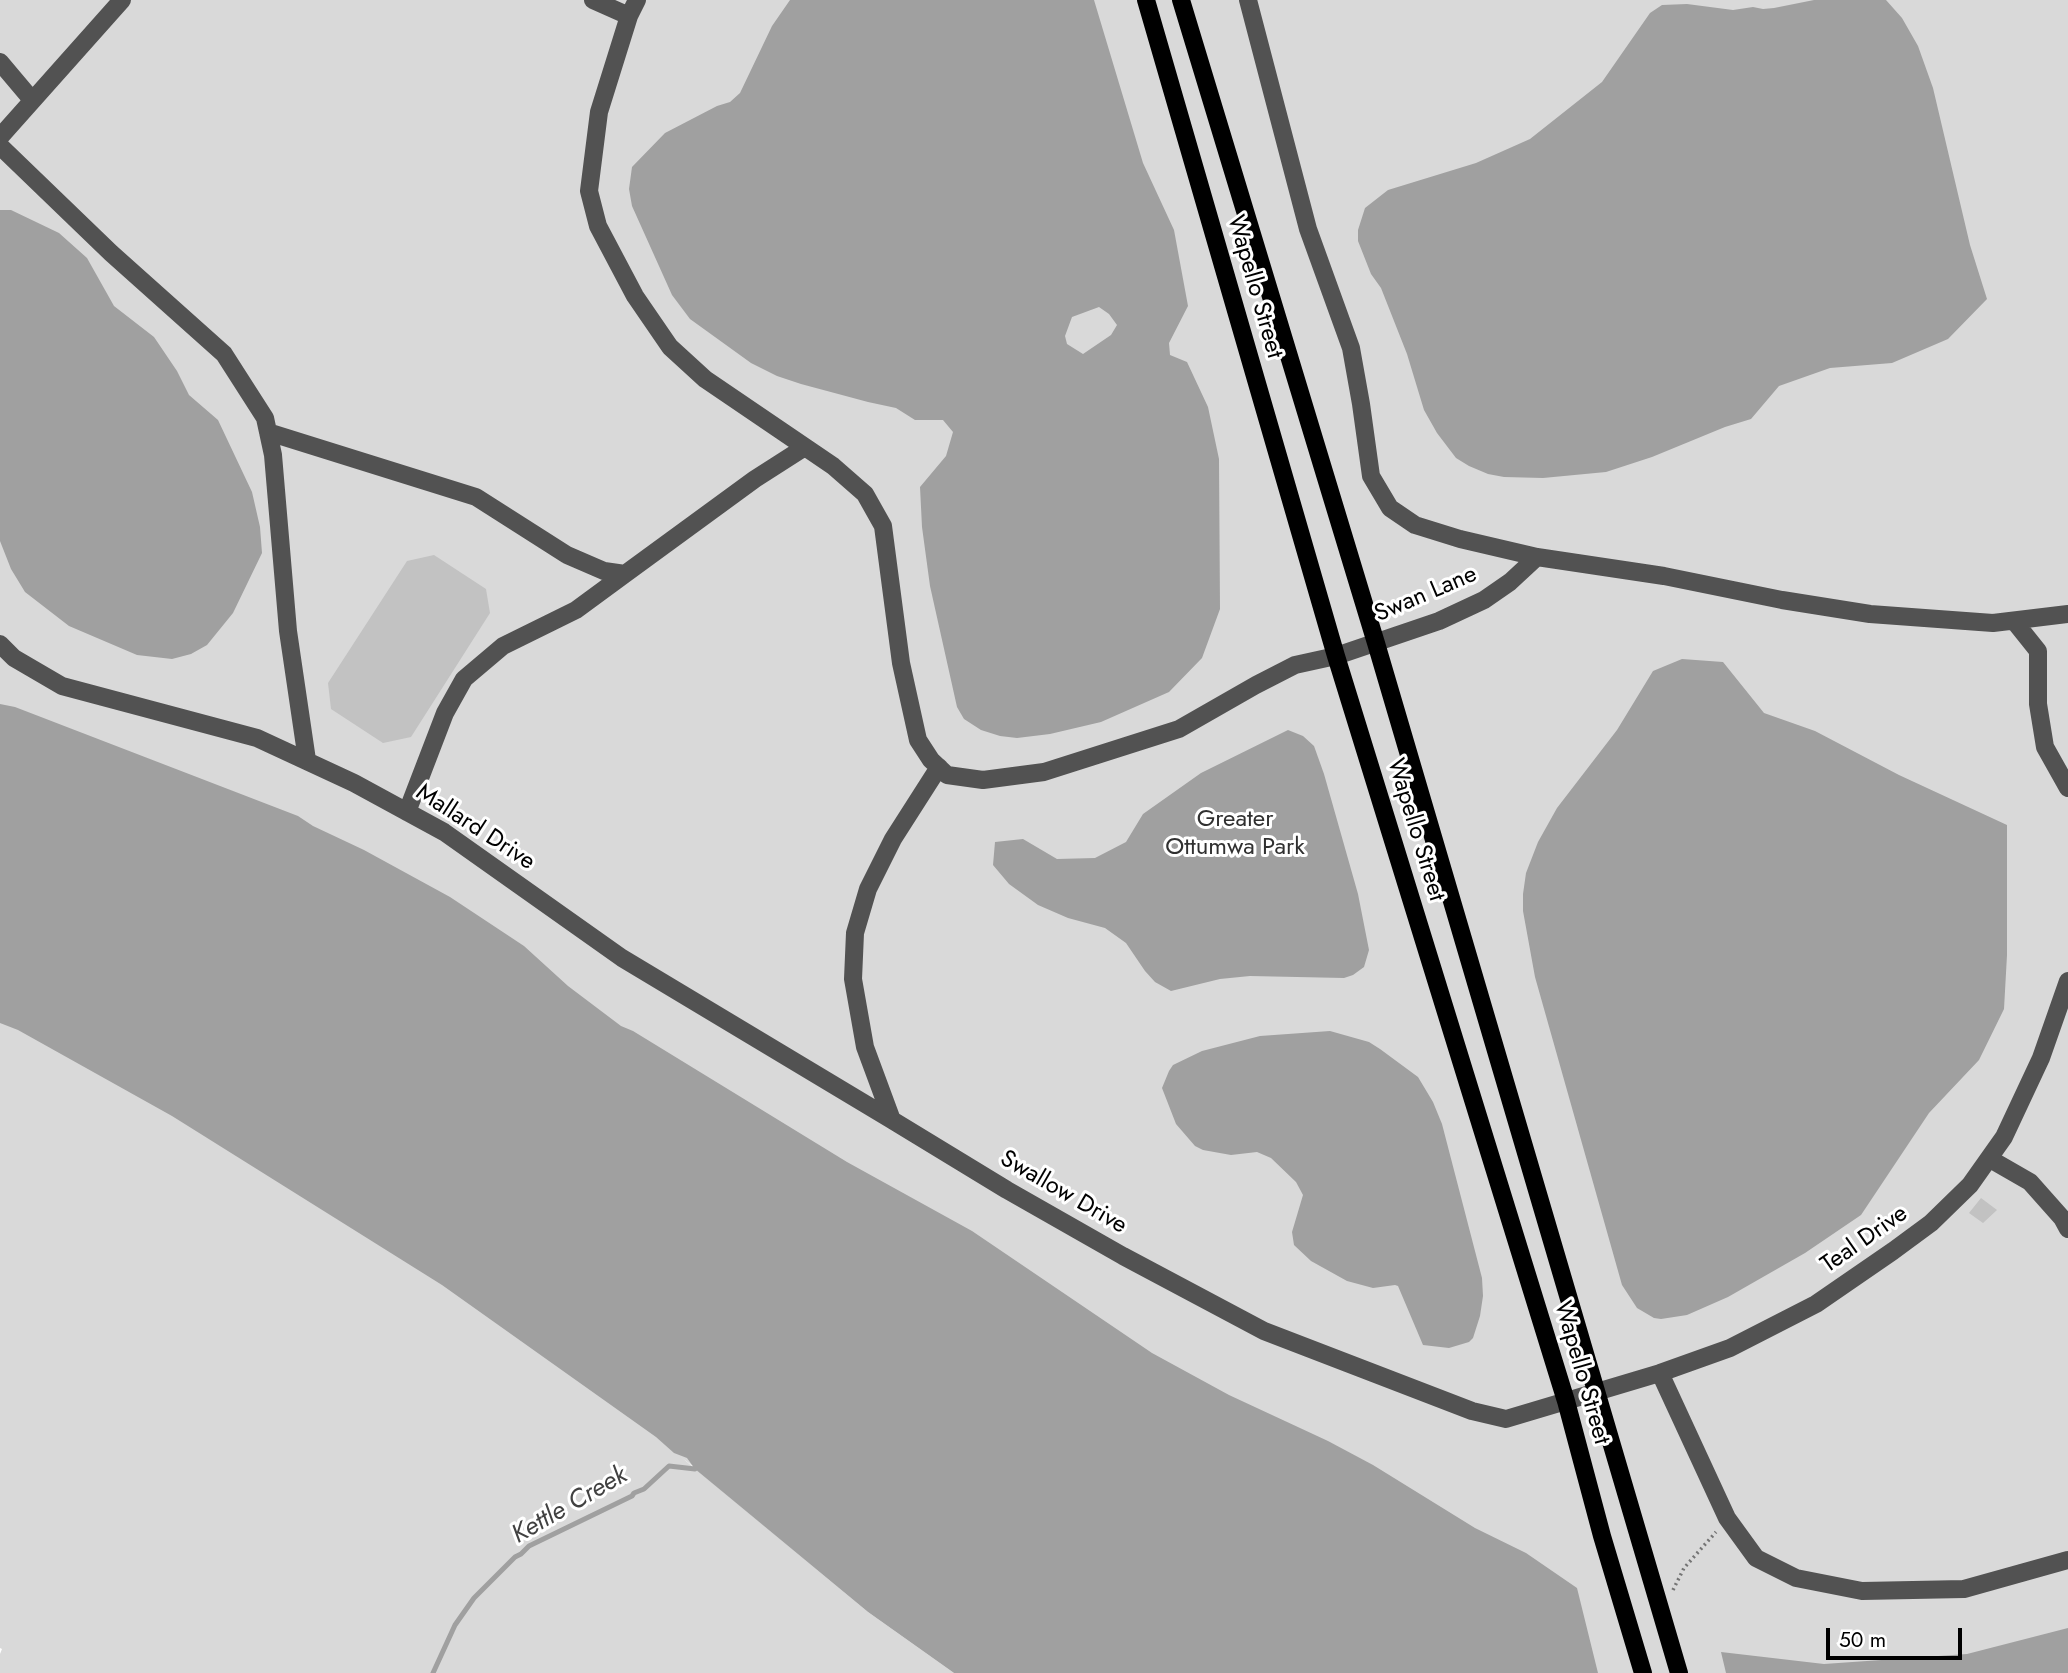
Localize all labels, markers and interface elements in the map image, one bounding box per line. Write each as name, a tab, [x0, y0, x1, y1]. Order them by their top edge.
street label: Wapello Street	[1220, 212, 1288, 362]
street label: Swan Lane	[1371, 561, 1481, 629]
street label: Wapello Street	[1380, 755, 1450, 905]
street label: Mallard Drive	[410, 779, 540, 877]
park label: Greater Ottumwa Park	[1165, 806, 1305, 862]
street label: Swallow Drive	[994, 1145, 1132, 1241]
street label: Teal Drive	[1816, 1200, 1914, 1280]
street label: Wapello Street	[1547, 1298, 1615, 1448]
water label: Kettle Creek	[507, 1461, 633, 1551]
scale bar	[1830, 1614, 1966, 1658]
text: 50 m	[1839, 1625, 1886, 1655]

